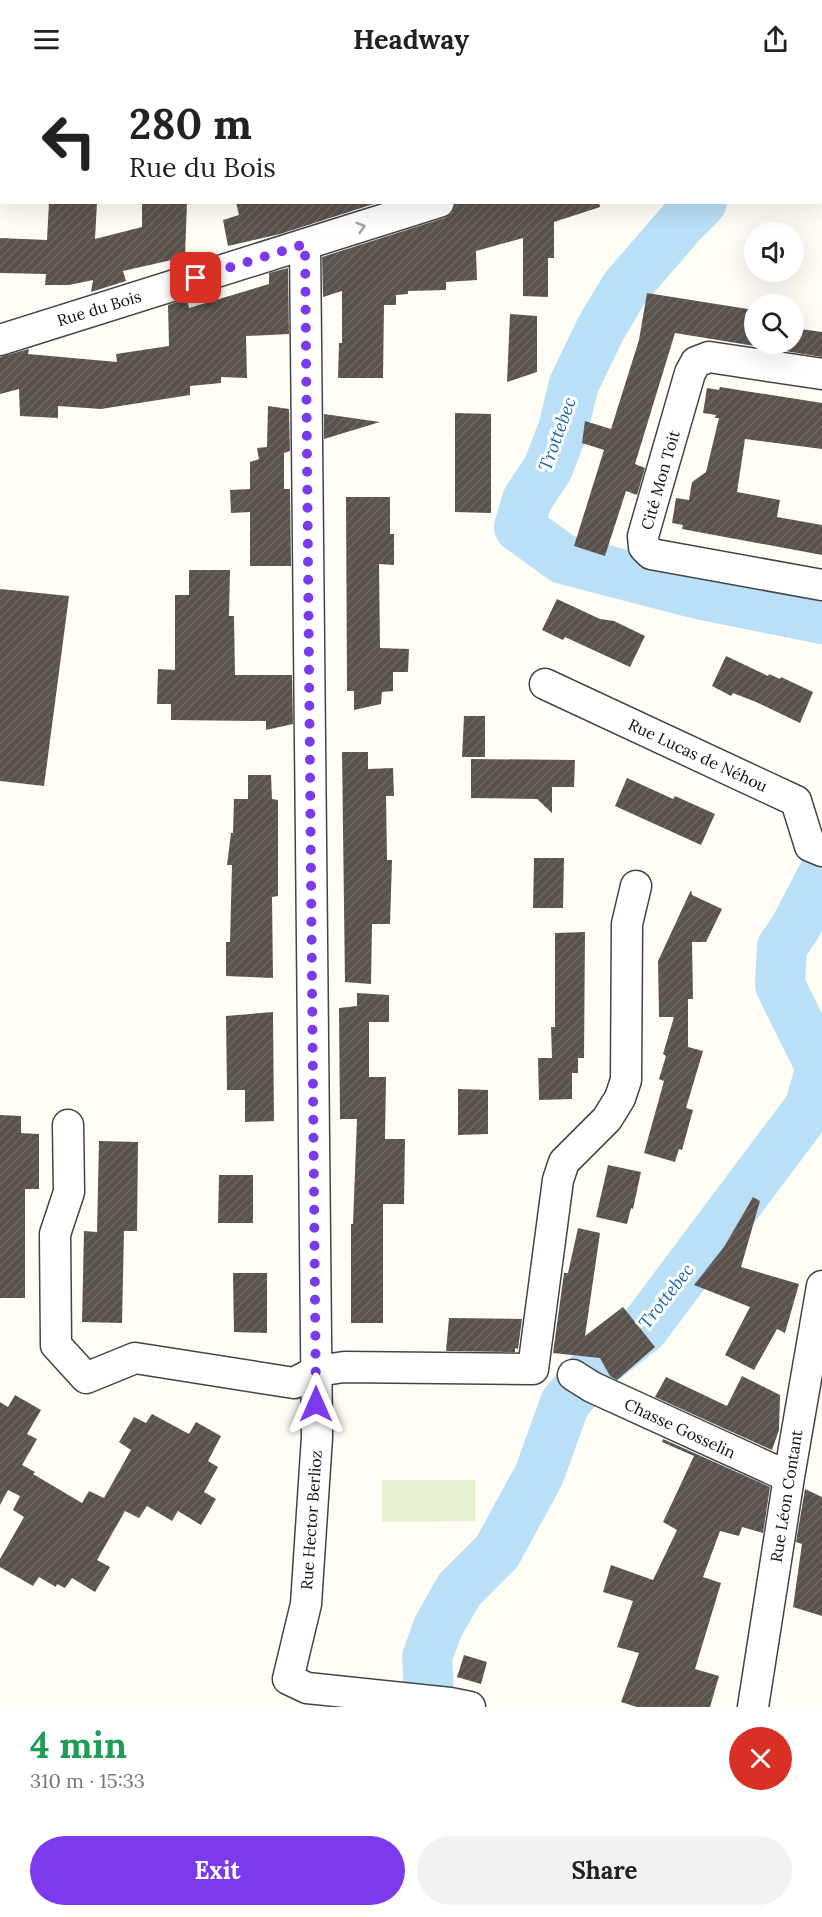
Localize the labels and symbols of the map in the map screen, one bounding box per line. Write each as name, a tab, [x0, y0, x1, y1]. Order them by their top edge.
one-way arrow	[355, 221, 365, 234]
pin	[170, 252, 221, 303]
street label: Rue du Bois	[54, 286, 144, 330]
water label: Trottebec	[533, 394, 581, 474]
street label: Cité Mon Toit	[636, 427, 684, 532]
street label: Rue Lucas de Néhou	[625, 714, 771, 796]
water label: Trottebec	[633, 1259, 699, 1333]
position arrow	[284, 1372, 348, 1436]
street label: Chasse Gosselin	[621, 1394, 739, 1463]
street label: Rue Léon Contant	[766, 1428, 806, 1564]
street label: Rue Hector Berlioz	[296, 1449, 326, 1591]

